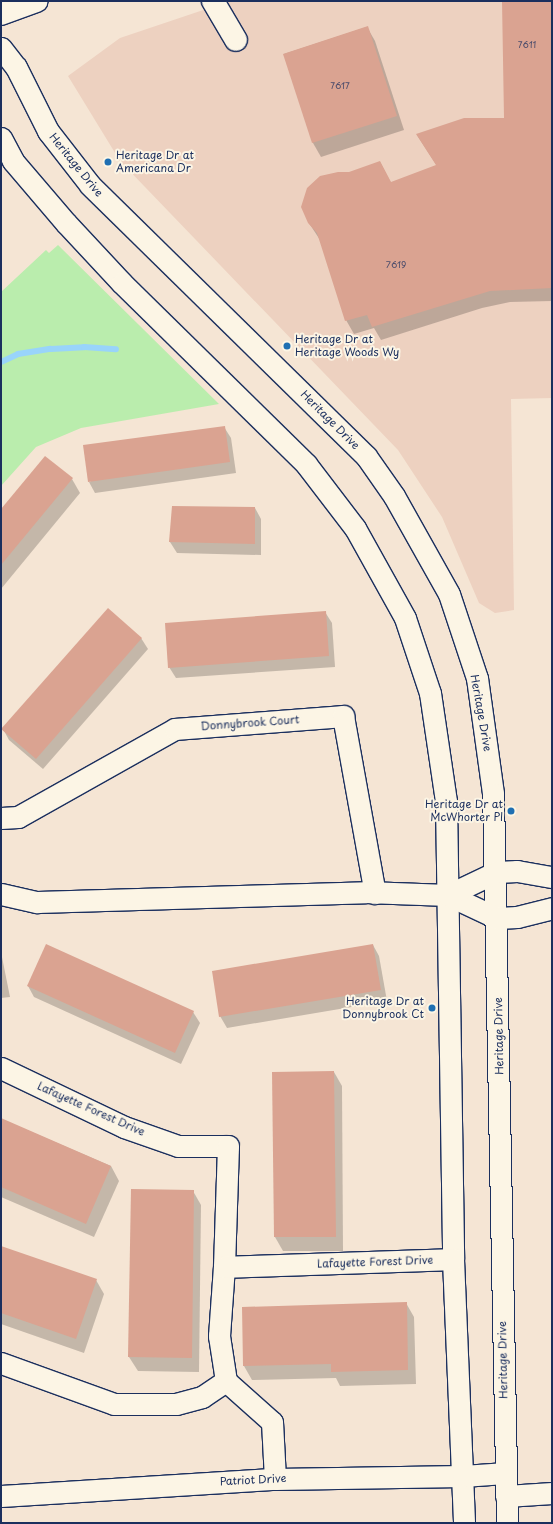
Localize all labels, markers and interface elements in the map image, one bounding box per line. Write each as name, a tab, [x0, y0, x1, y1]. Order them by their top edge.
house number: 7611	[518, 39, 536, 49]
house number: 7617	[330, 80, 350, 90]
street label: Heritage Drive	[46, 131, 106, 199]
place label: Heritage Dr at Americana Dr	[116, 149, 194, 175]
marker: Heritage Dr at Americana Dr	[103, 157, 113, 167]
house number: 7619	[386, 259, 406, 269]
place label: Heritage Dr at Heritage Woods Wy	[295, 333, 399, 359]
marker: Heritage Dr at Heritage Woods Wy	[282, 341, 292, 351]
street label: Heritage Drive	[298, 388, 362, 452]
street label: Heritage Drive	[468, 674, 494, 752]
street label: Donnybrook Court	[200, 713, 300, 733]
place label: Heritage Dr at McWhorter Pl	[425, 798, 503, 824]
marker: Heritage Dr at McWhorter Pl	[506, 806, 516, 816]
place label: Heritage Dr at Donnybrook Ct	[342, 995, 424, 1021]
street label: Heritage Drive	[492, 997, 506, 1075]
marker: Heritage Dr at Donnybrook Ct	[427, 1003, 437, 1013]
street label: Lafayette Forest Drive	[35, 1079, 147, 1139]
street label: Lafayette Forest Drive	[316, 1253, 434, 1271]
street label: Heritage Drive	[496, 1321, 510, 1399]
street label: Patriot Drive	[219, 1472, 287, 1488]

